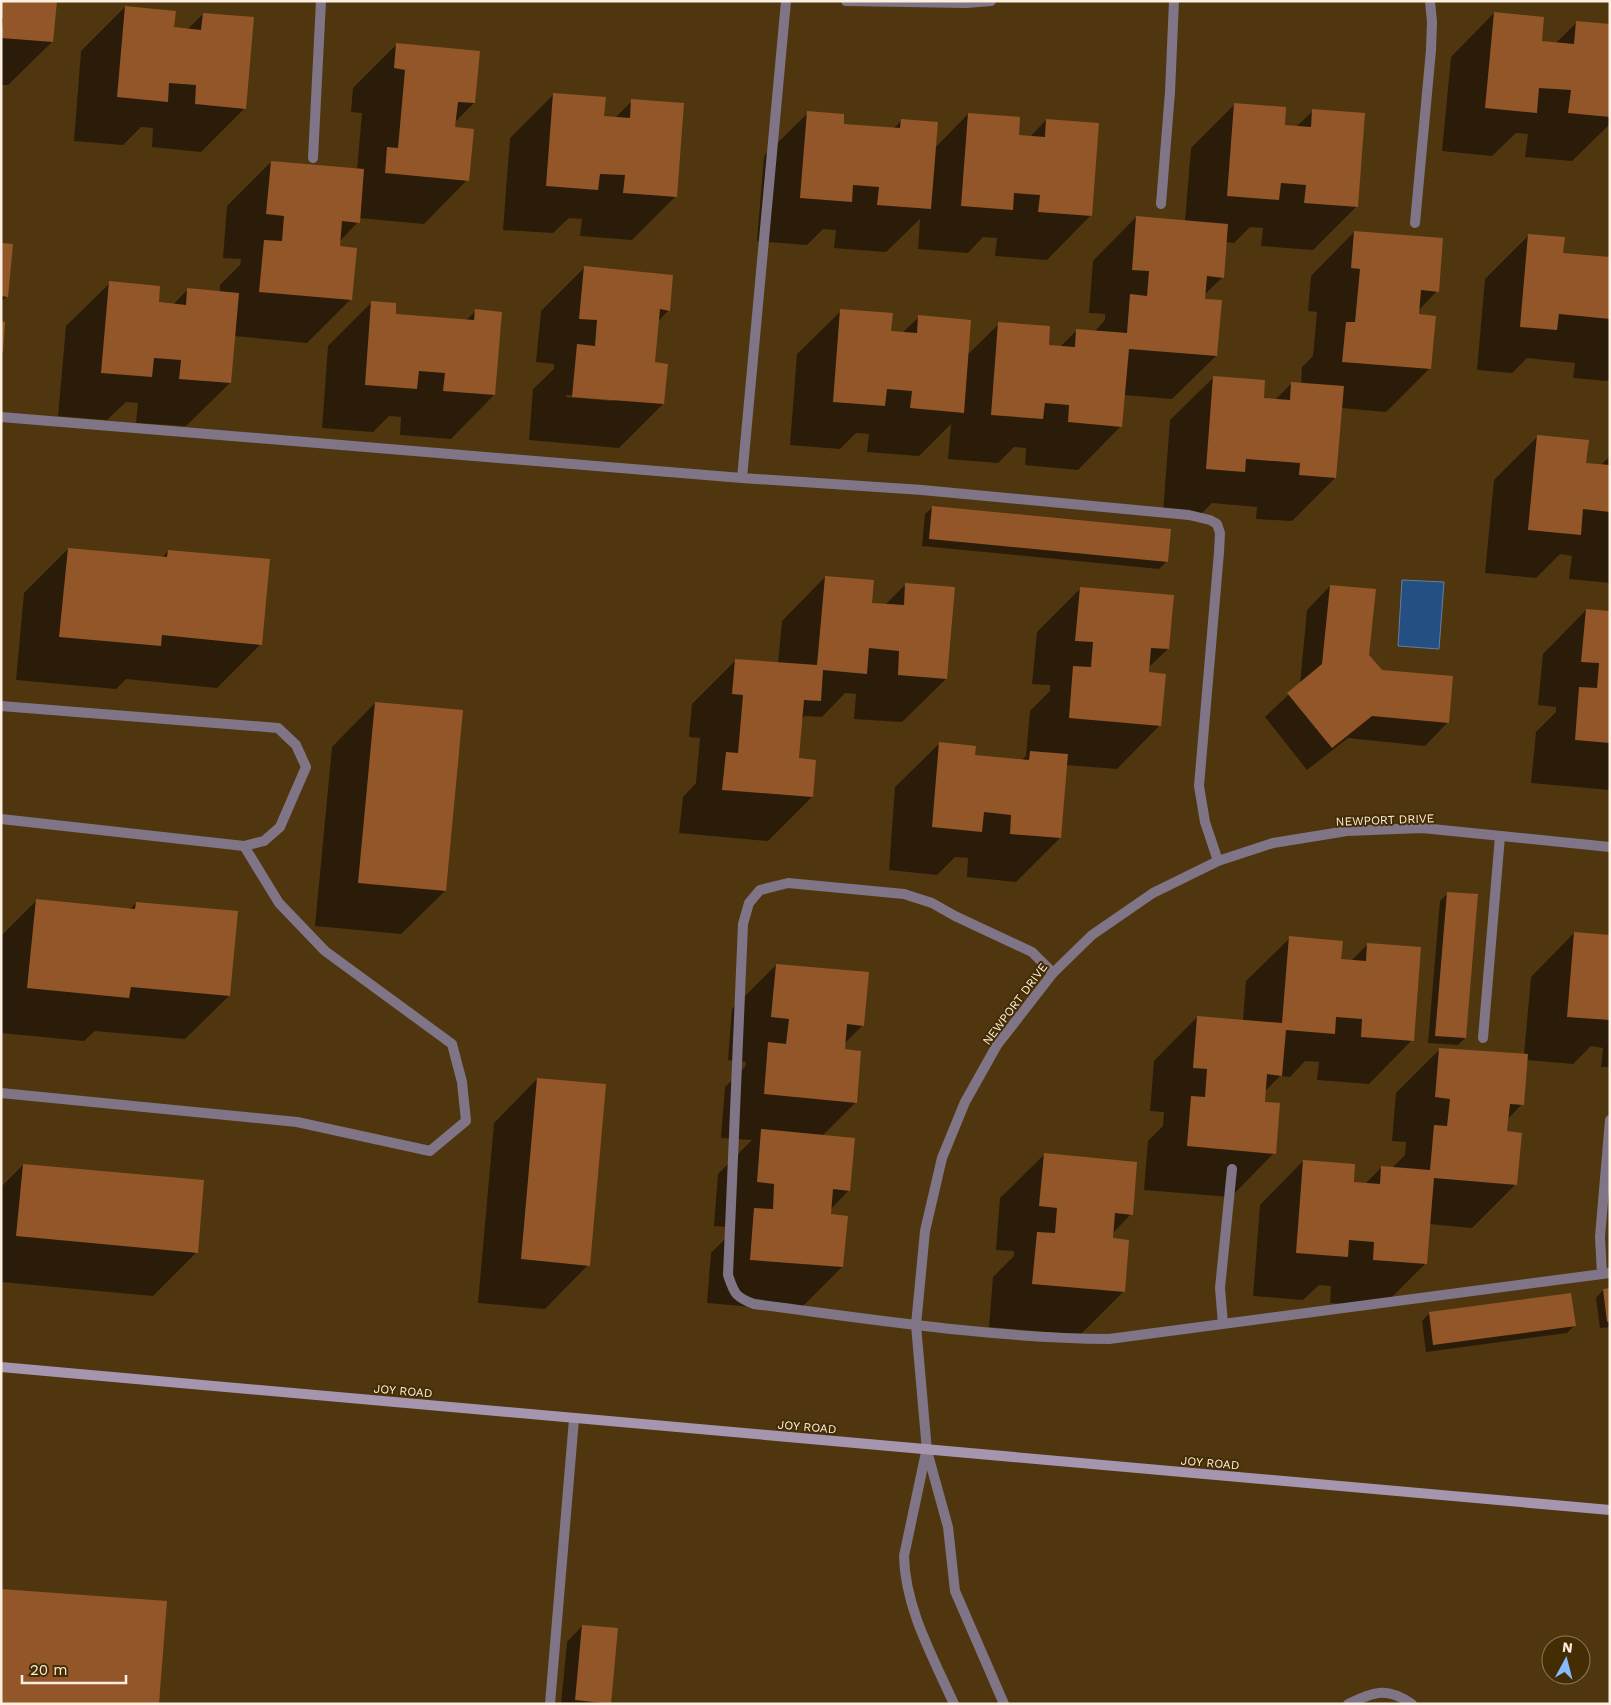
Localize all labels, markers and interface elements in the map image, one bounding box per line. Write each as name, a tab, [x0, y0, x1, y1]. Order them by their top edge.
street label: NEWPORT DRIVE	[1335, 811, 1435, 829]
street label: NEWPORT DRIVE	[980, 960, 1050, 1048]
street label: JOY ROAD	[373, 1381, 433, 1401]
street label: JOY ROAD	[777, 1417, 837, 1437]
street label: JOY ROAD	[1180, 1453, 1240, 1473]
north arrow	[1541, 1635, 1591, 1685]
text: N	[1561, 1639, 1574, 1656]
scale bar	[22, 1652, 126, 1684]
text: 20 m	[30, 1661, 68, 1679]

